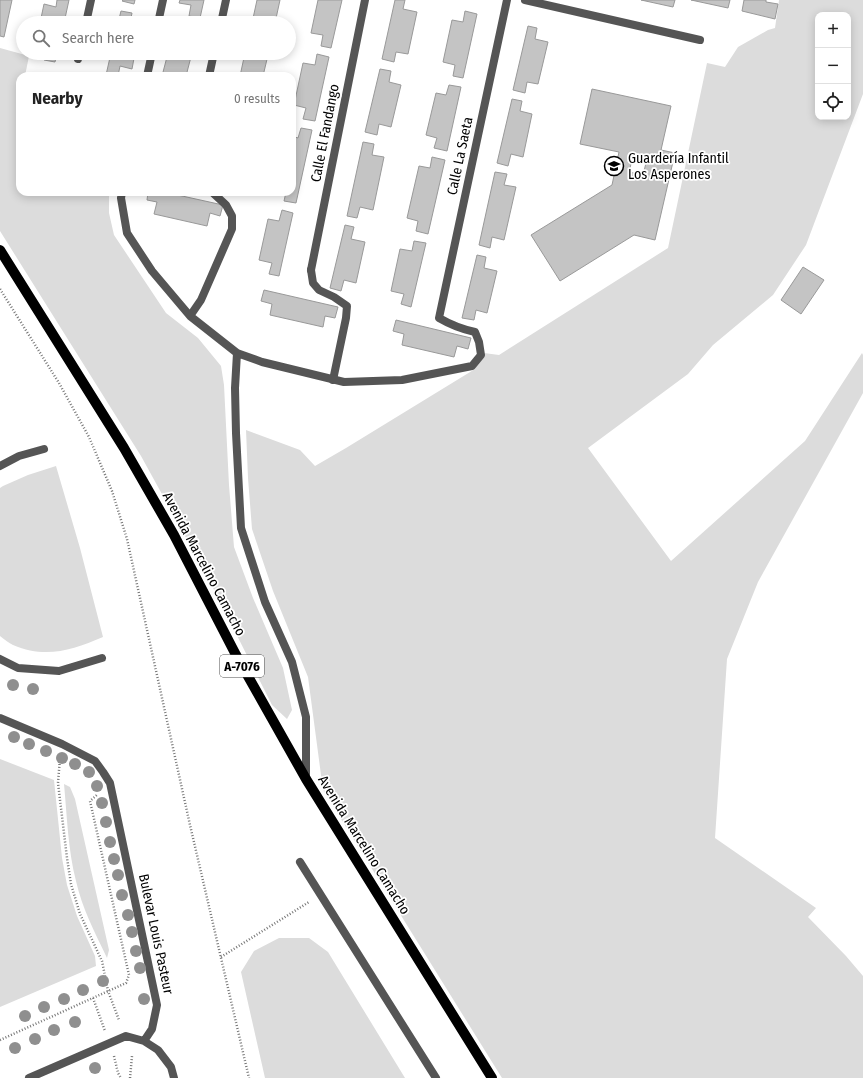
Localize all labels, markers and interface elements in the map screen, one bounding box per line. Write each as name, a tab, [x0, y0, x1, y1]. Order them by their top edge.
map controls	[815, 12, 851, 120]
button: +	[815, 12, 851, 48]
search box	[16, 16, 296, 60]
icon: search	[30, 27, 52, 49]
text: Search here	[62, 29, 134, 47]
button: −	[815, 48, 851, 84]
street label: Calle El Fandango	[307, 82, 343, 184]
button: locate	[815, 84, 851, 120]
text: Nearby	[32, 88, 83, 109]
text: 0 results	[234, 91, 280, 106]
street label: Calle La Saeta	[443, 115, 477, 197]
place label: Guardería Infantil Los Asperones	[628, 150, 729, 183]
school or university icon: Guardería Infantil Los Asperones	[603, 155, 625, 177]
street label: Avenida Marcelino Camacho	[159, 489, 249, 639]
road number: A-7076	[220, 655, 264, 677]
street label: Avenida Marcelino Camacho	[314, 772, 414, 918]
street label: Bulevar Louis Pasteur	[135, 872, 177, 996]

